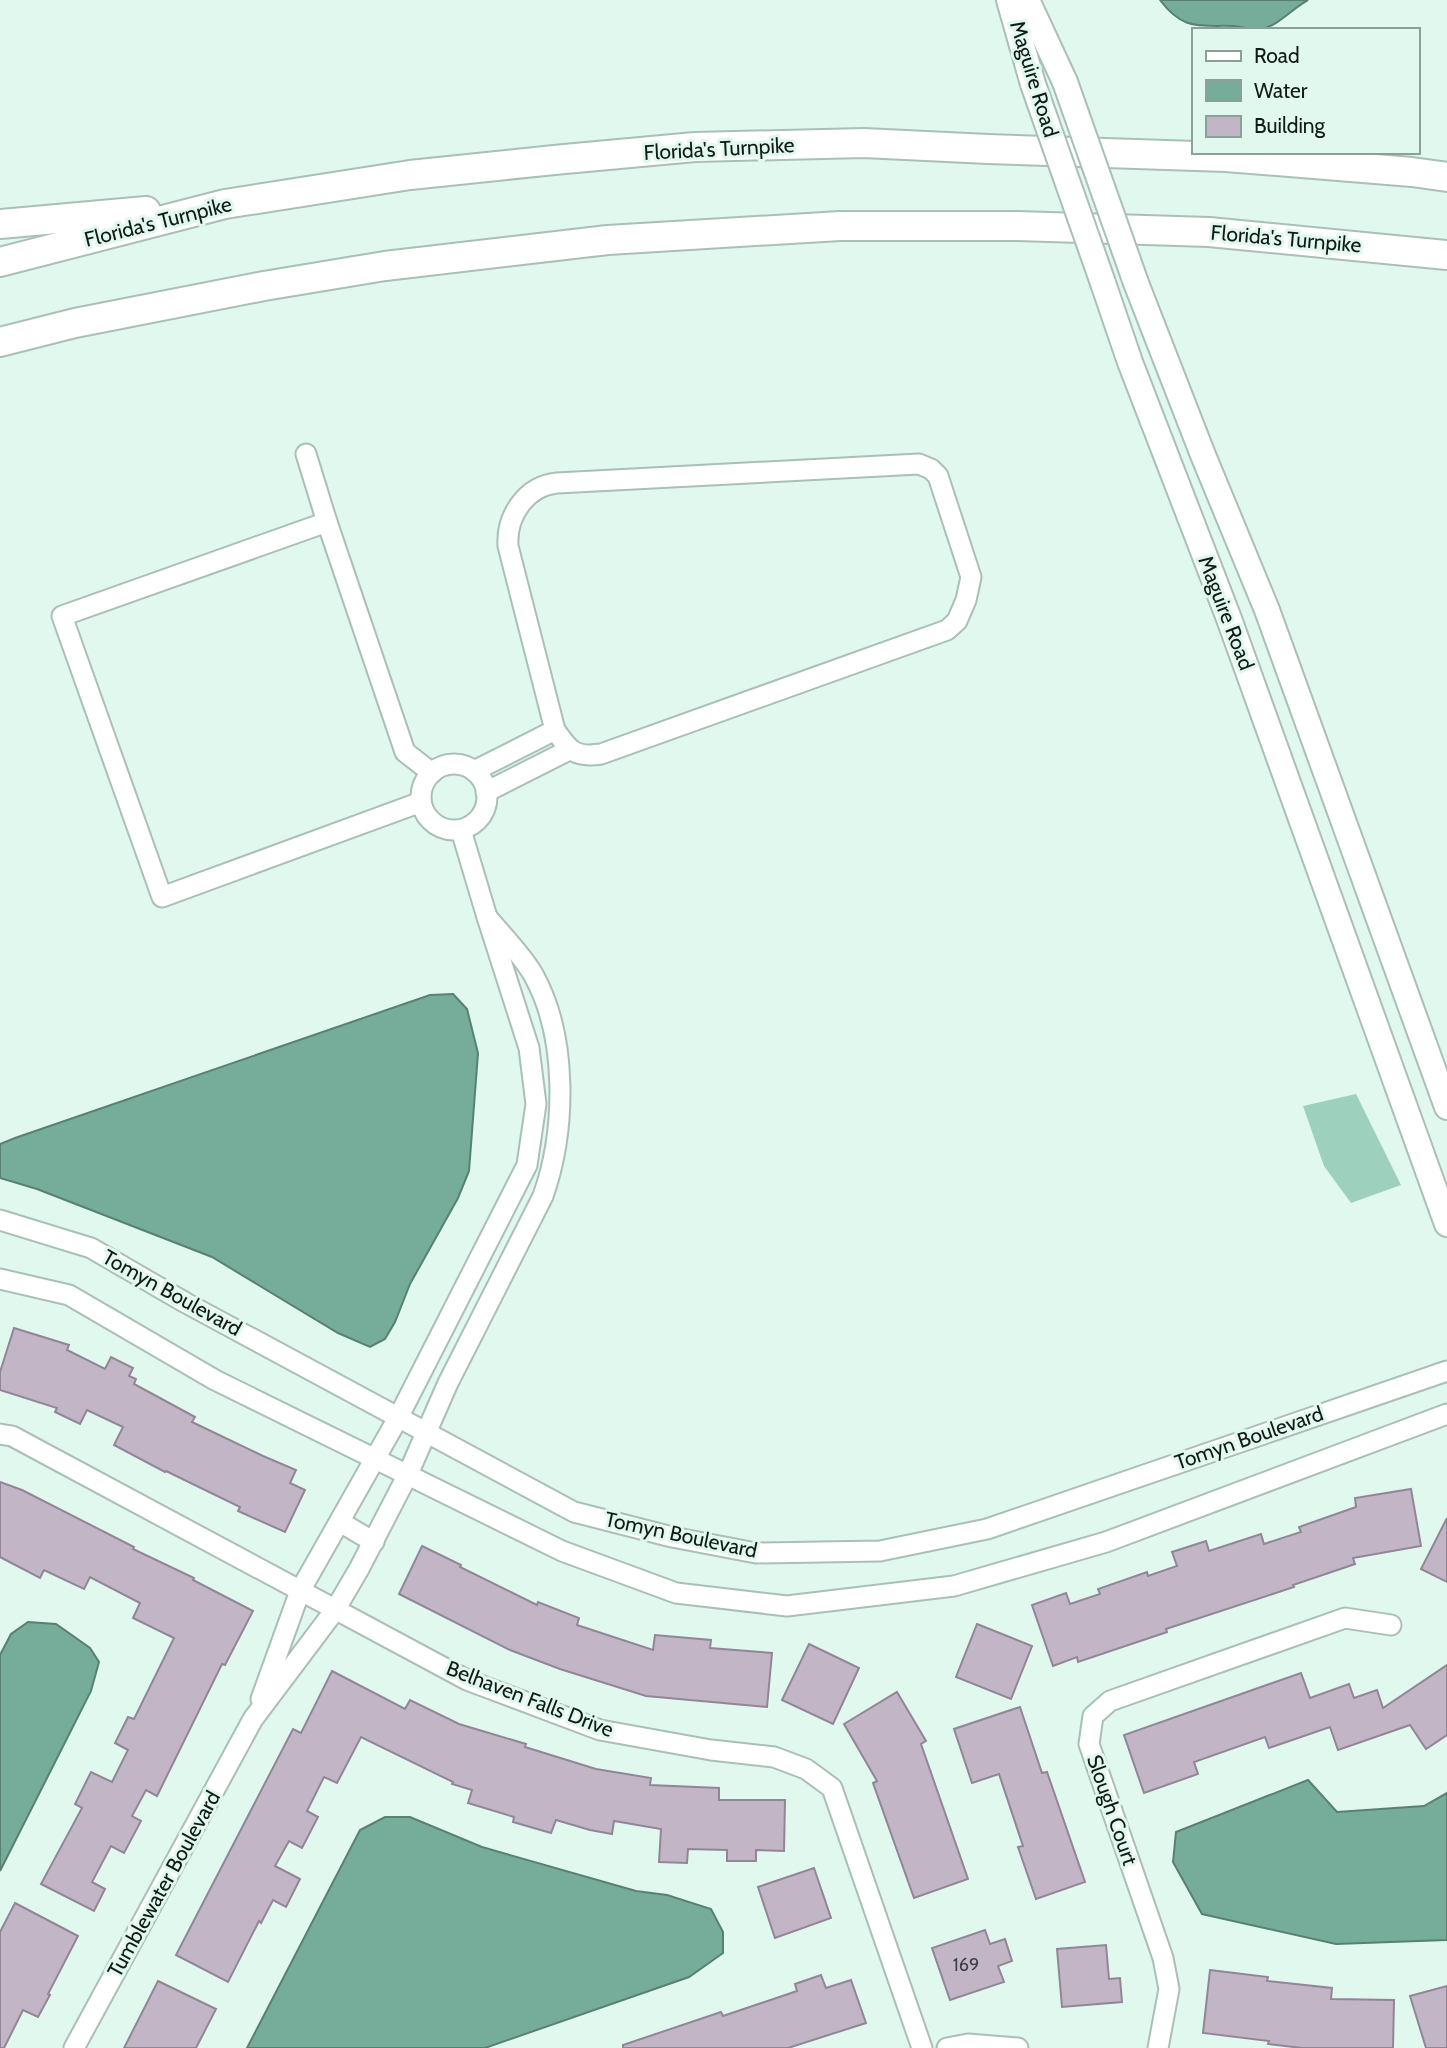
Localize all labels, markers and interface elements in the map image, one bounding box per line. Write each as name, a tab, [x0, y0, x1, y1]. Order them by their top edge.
street label: Maguire Road	[1005, 18, 1064, 140]
legend	[1192, 28, 1419, 154]
text: Road	[1254, 43, 1300, 68]
text: Water	[1254, 78, 1308, 103]
text: Building	[1254, 113, 1326, 138]
street label: Florida's Turnpike	[643, 132, 795, 165]
street label: Florida's Turnpike	[82, 191, 234, 252]
street label: Florida's Turnpike	[1210, 219, 1363, 258]
street label: Maguire Road	[1193, 552, 1260, 673]
street label: Tomyn Boulevard	[98, 1244, 246, 1341]
street label: Tomyn Boulevard	[1171, 1400, 1326, 1475]
street label: Tomyn Boulevard	[603, 1506, 760, 1563]
street label: Belhaven Falls Drive	[443, 1655, 618, 1742]
street label: Slough Court	[1082, 1751, 1143, 1868]
street label: Tumblewater Boulevard	[102, 1786, 225, 1981]
house number: 169	[953, 1954, 979, 1976]

